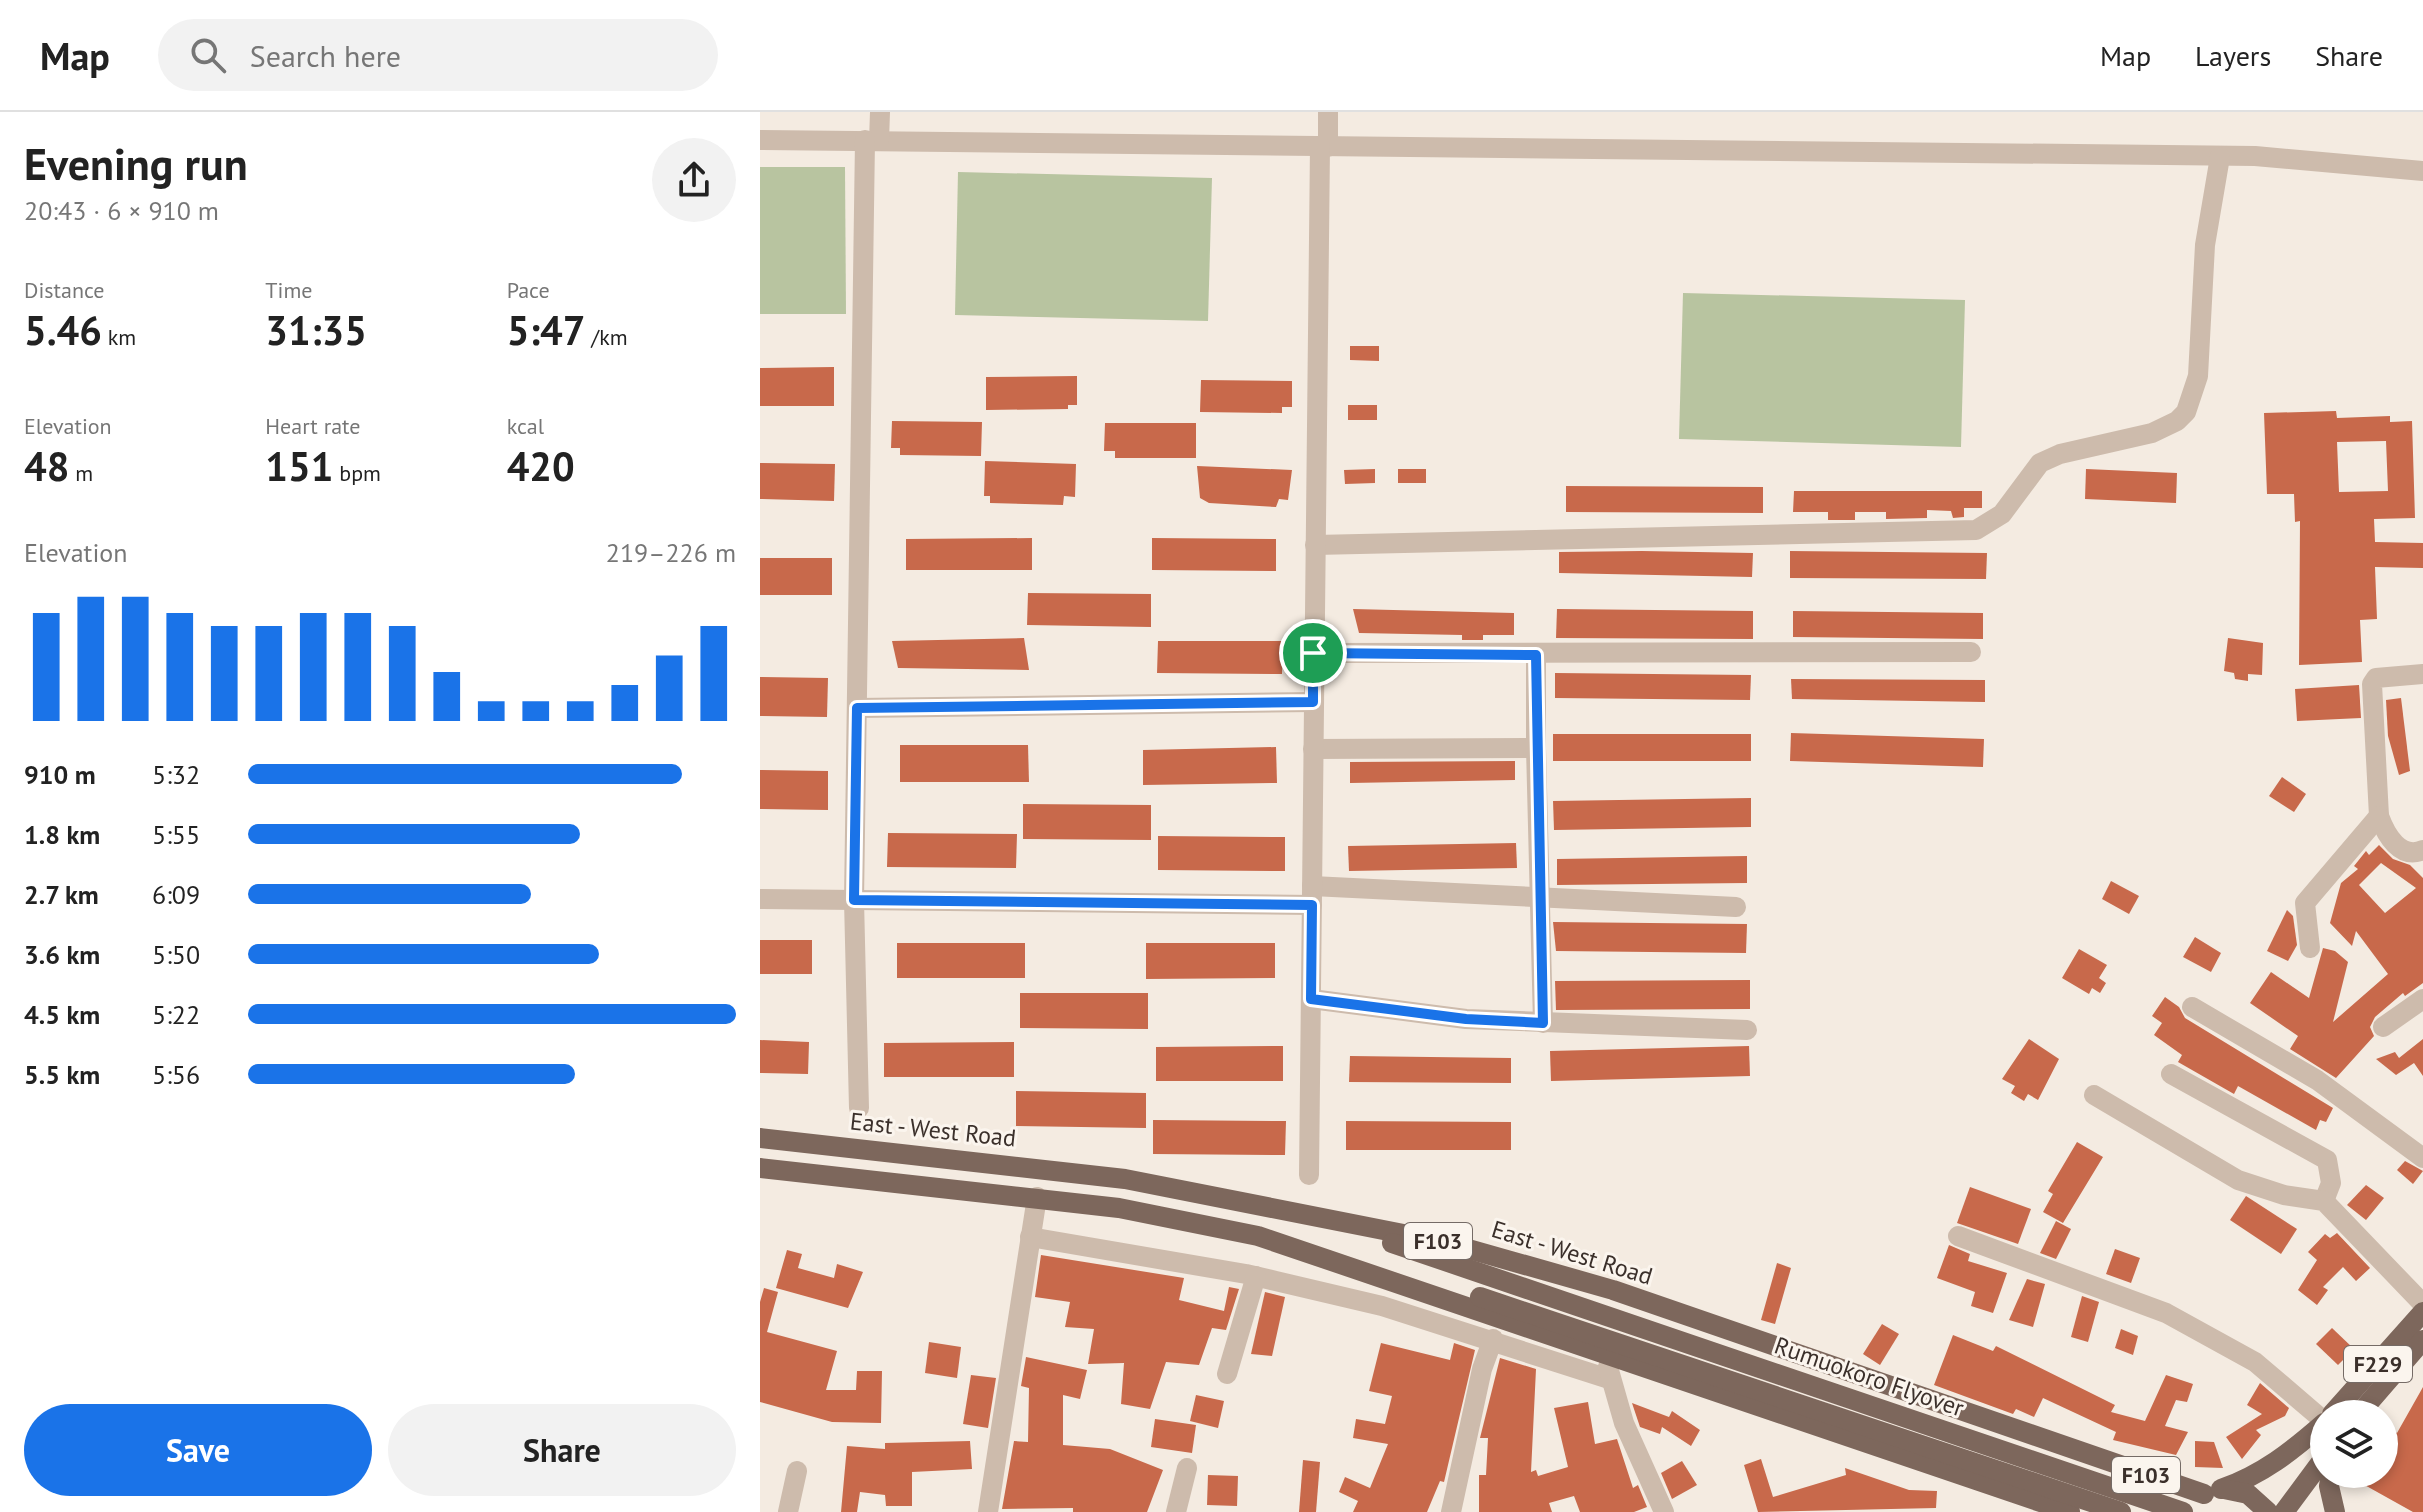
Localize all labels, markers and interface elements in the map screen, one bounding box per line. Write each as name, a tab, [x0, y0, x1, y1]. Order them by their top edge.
search box	[158, 19, 718, 91]
text: Map	[40, 31, 110, 80]
icon: search	[186, 33, 230, 77]
text: Search here	[250, 36, 401, 75]
text: Map	[2100, 37, 2151, 74]
text: Layers	[2195, 37, 2271, 74]
text: Share	[2315, 37, 2383, 74]
text: Evening run	[24, 135, 248, 192]
button: share	[652, 138, 736, 222]
text: 20:43 · 6 × 910 m	[24, 194, 219, 227]
text: Distance	[24, 276, 105, 304]
text: Time	[265, 276, 312, 304]
text: Pace	[507, 276, 550, 304]
text: 5.46	[24, 304, 102, 356]
text: 31:35	[265, 304, 367, 356]
text: 5:47	[507, 304, 585, 356]
text: km	[102, 323, 136, 351]
text: /km	[585, 323, 628, 351]
text: Elevation	[24, 412, 112, 440]
text: Heart rate	[265, 412, 360, 440]
text: kcal	[507, 412, 544, 440]
text: 48	[24, 440, 69, 492]
text: 151	[265, 440, 333, 492]
text: 420	[507, 440, 575, 492]
text: m	[69, 459, 93, 487]
text: bpm	[333, 459, 381, 487]
text: Elevation	[24, 536, 128, 569]
text: 219–226 m	[606, 536, 736, 569]
pin	[1279, 619, 1347, 687]
icon: arrive	[1291, 631, 1335, 675]
text: 910 m	[24, 758, 96, 791]
text: 5:32	[152, 758, 200, 791]
text: 1.8 km	[24, 818, 100, 851]
text: 5:55	[152, 818, 200, 851]
text: 2.7 km	[24, 878, 99, 911]
text: 6:09	[152, 878, 200, 911]
text: 3.6 km	[24, 938, 100, 971]
text: 5:50	[152, 938, 200, 971]
text: 4.5 km	[24, 998, 100, 1031]
text: 5:22	[152, 998, 200, 1031]
text: 5.5 km	[24, 1058, 100, 1091]
text: 5:56	[152, 1058, 200, 1091]
street label: East - West Road	[849, 1105, 1018, 1154]
street label: East - West Road	[1488, 1213, 1656, 1292]
road number: F103	[1404, 1223, 1472, 1259]
street label: Rumuokoro Flyover	[1770, 1330, 1968, 1423]
road number: F229	[2344, 1346, 2412, 1382]
map controls	[2310, 1400, 2398, 1488]
button: layers	[2310, 1400, 2398, 1488]
button: Save	[24, 1404, 372, 1496]
button: Share	[388, 1404, 736, 1496]
road number: F103	[2112, 1457, 2180, 1493]

